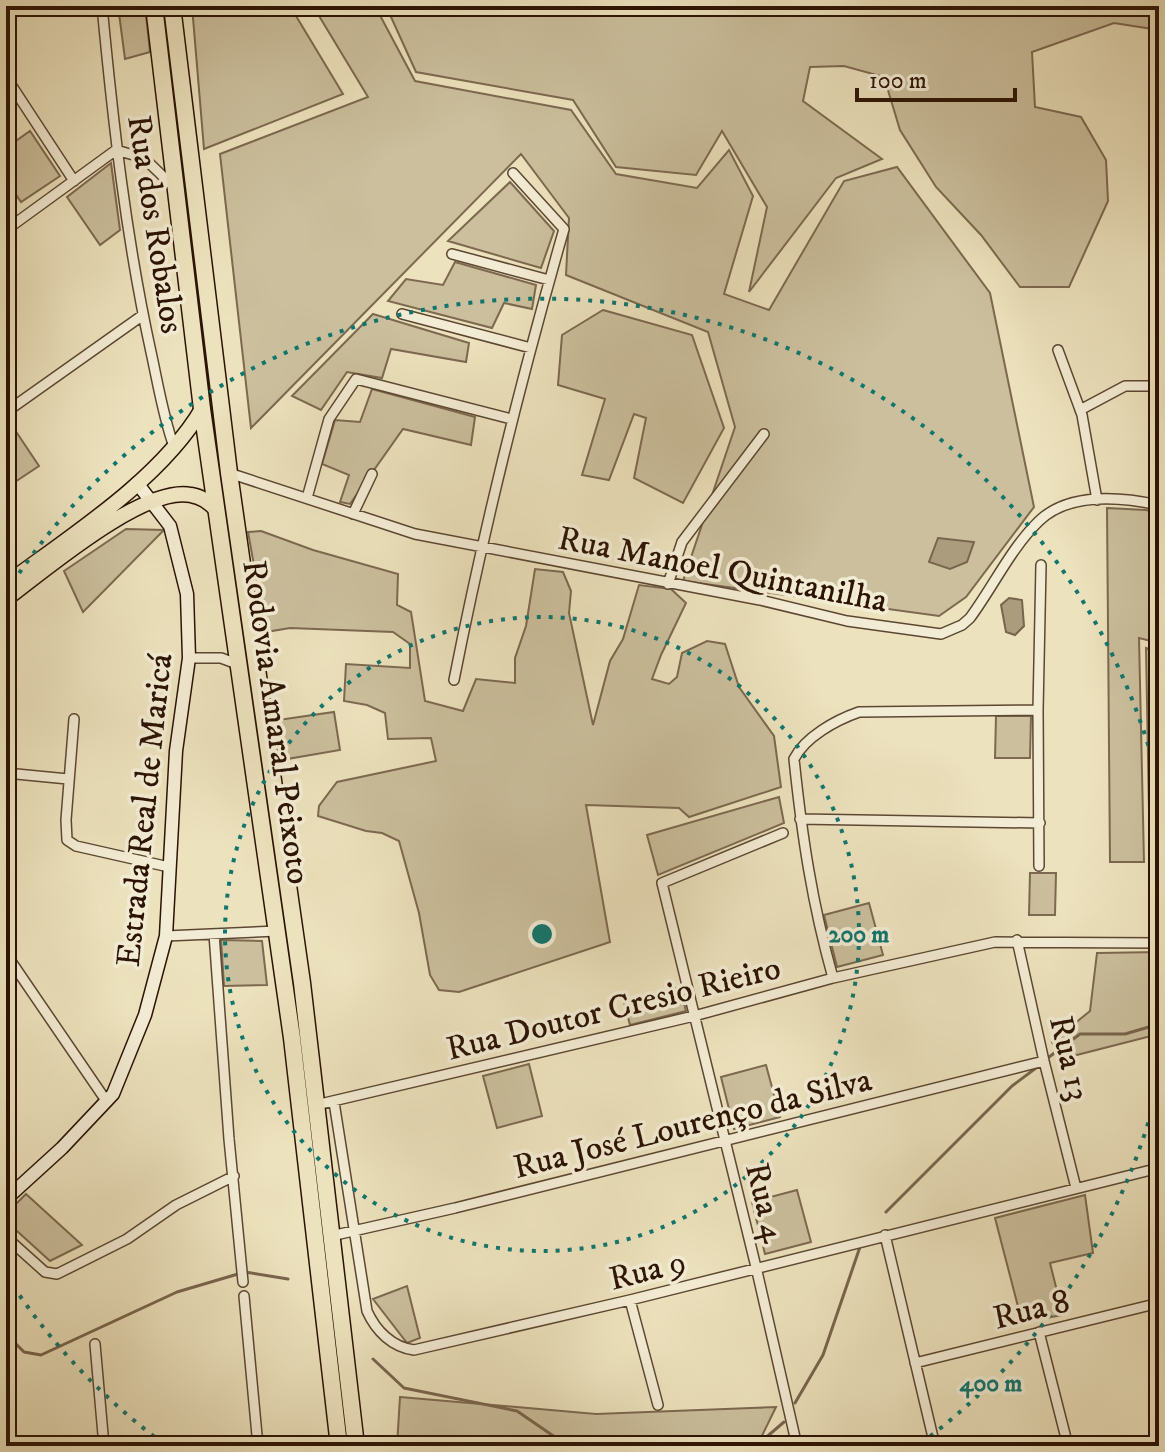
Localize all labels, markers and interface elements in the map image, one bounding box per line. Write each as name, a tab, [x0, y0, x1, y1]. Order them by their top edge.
scale bar	[857, 52, 1015, 102]
text: 100 m	[869, 66, 927, 96]
street label: Rua dos Robalos	[117, 112, 193, 336]
street label: Rua Manoel Quintanilha	[554, 517, 891, 623]
street label: Rodovia Amaral Peixoto	[232, 558, 320, 887]
street label: Estrada Real de Maricá	[108, 651, 182, 969]
centre of rings	[528, 920, 556, 948]
text: 200 m	[829, 920, 889, 950]
street label: Rua Doutor Cresio Rieiro	[442, 947, 785, 1071]
street label: Rua 13	[1039, 1012, 1099, 1105]
street label: Rua José Lourenço da Silva	[509, 1059, 877, 1189]
street label: Rua 4	[735, 1158, 795, 1248]
street label: Rua 9	[605, 1241, 690, 1301]
street label: Rua 8	[989, 1280, 1074, 1340]
text: 400 m	[960, 1369, 1022, 1399]

